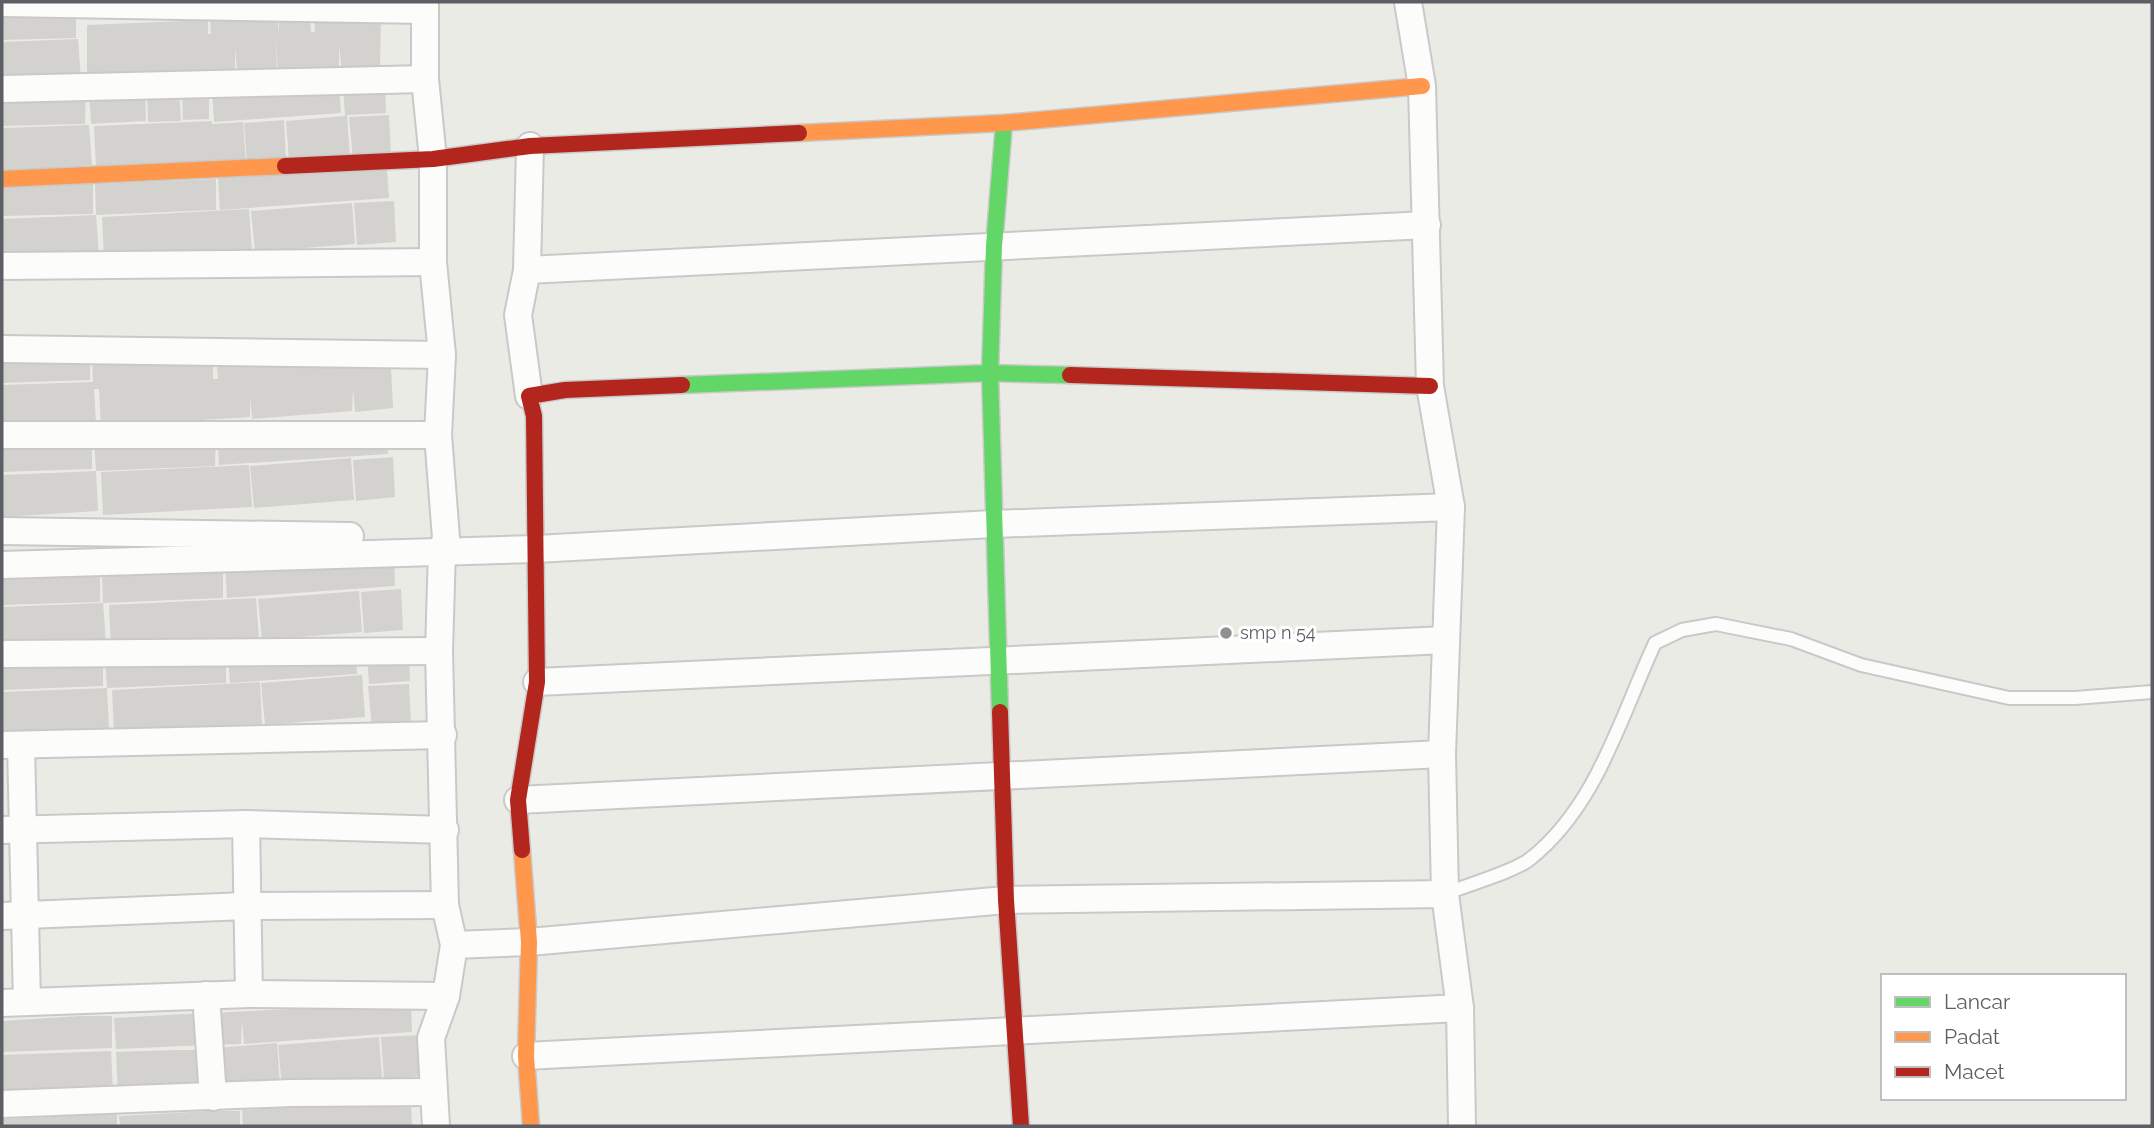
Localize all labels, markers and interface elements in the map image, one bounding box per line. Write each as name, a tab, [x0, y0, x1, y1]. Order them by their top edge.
place label: smp n 54	[1240, 622, 1316, 643]
marker: smp n 54	[1218, 625, 1234, 641]
legend	[1881, 974, 2126, 1100]
text: Lancar	[1944, 989, 2011, 1014]
text: Padat	[1944, 1024, 2000, 1049]
text: Macet	[1944, 1059, 2004, 1084]

